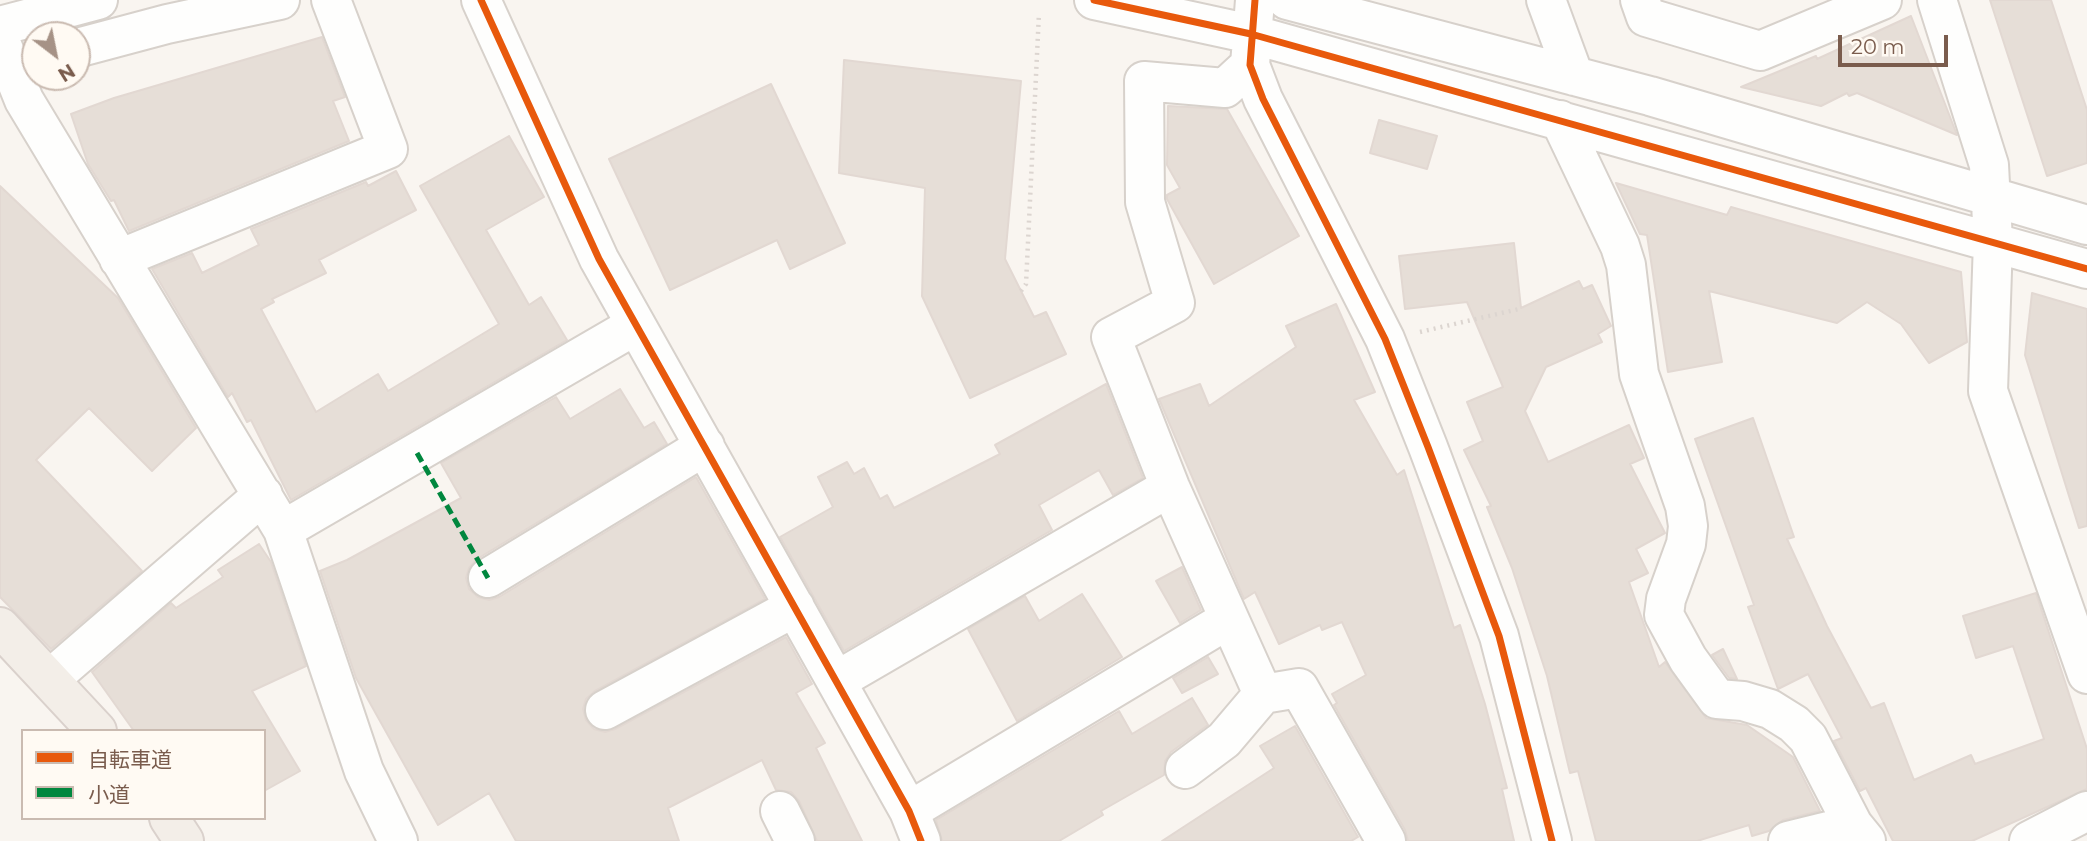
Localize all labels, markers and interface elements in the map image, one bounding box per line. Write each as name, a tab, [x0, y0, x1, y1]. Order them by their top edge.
north arrow	[21, 21, 91, 91]
scale bar	[1842, 21, 1952, 65]
text: 20 m	[1851, 34, 1905, 59]
text: N	[54, 59, 79, 86]
legend	[21, 729, 266, 820]
text: 自転車道	[88, 747, 172, 772]
text: 小道	[88, 782, 130, 807]

